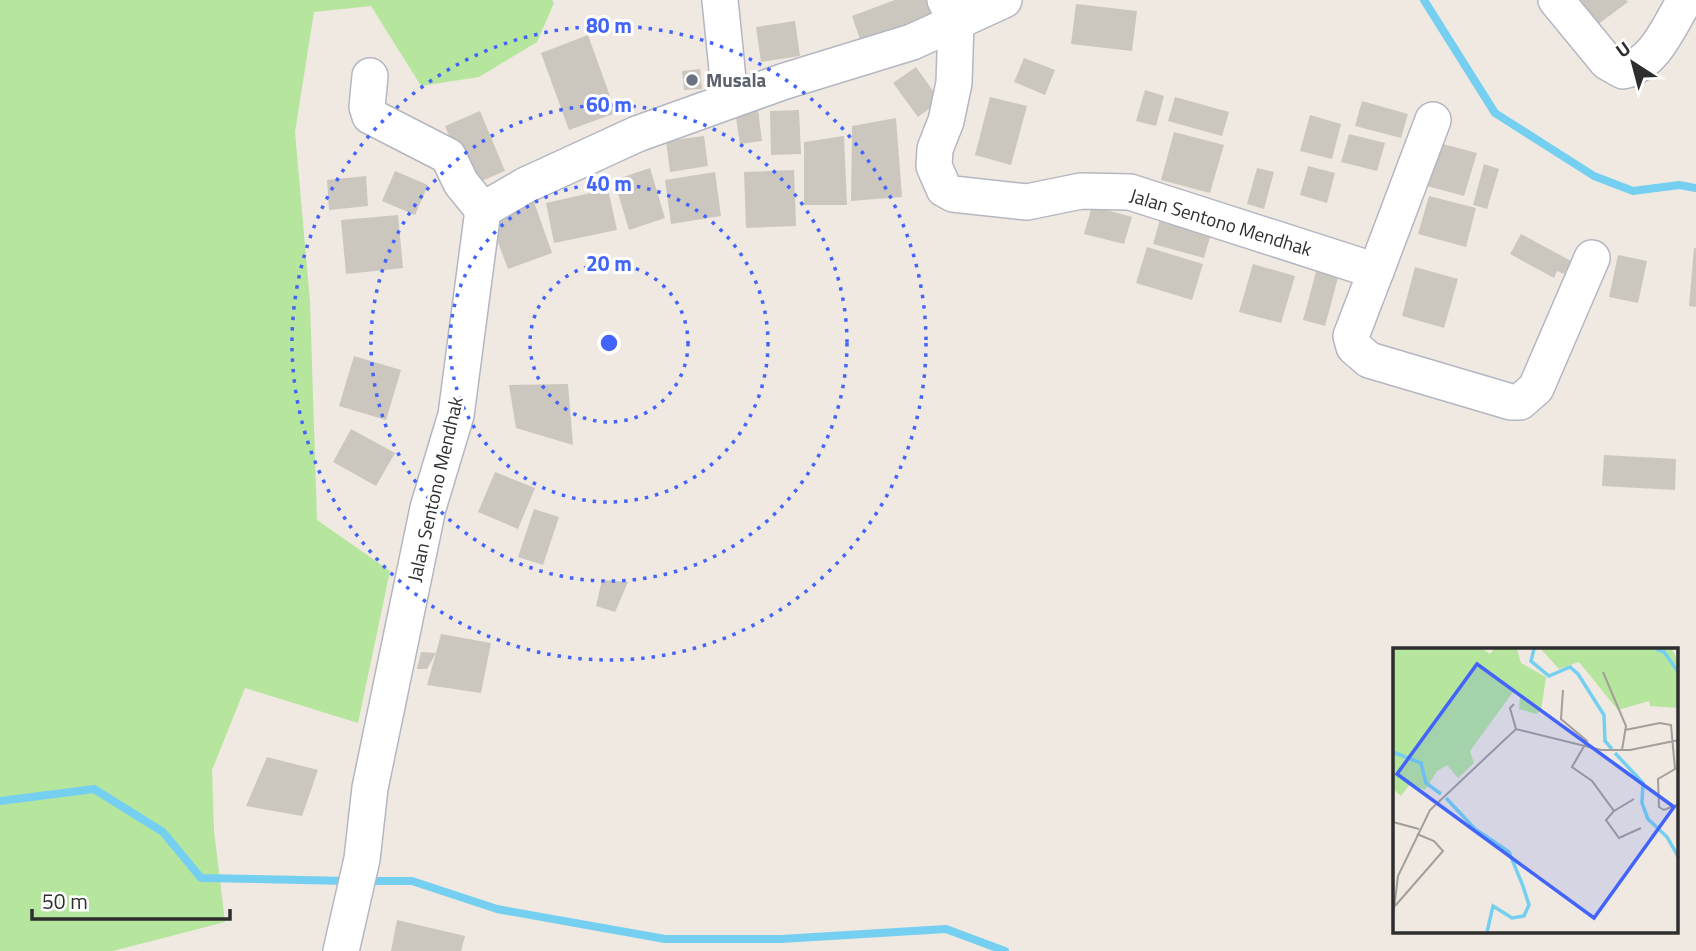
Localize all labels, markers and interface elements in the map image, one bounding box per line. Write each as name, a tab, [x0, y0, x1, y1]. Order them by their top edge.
text: 80 m	[586, 9, 632, 41]
north arrow	[1598, 28, 1668, 98]
text: U	[1609, 33, 1636, 64]
place label: Musala	[706, 65, 767, 94]
marker: Musala	[684, 72, 700, 88]
text: 60 m	[586, 88, 632, 120]
text: 40 m	[586, 167, 632, 199]
street label: Jalan Sentono Mendhak	[1127, 180, 1316, 263]
text: 20 m	[586, 247, 632, 279]
centre of rings	[597, 331, 621, 355]
street label: Jalan Sentono Mendhak	[399, 394, 470, 584]
inset map	[1393, 648, 1678, 934]
scale bar	[32, 878, 229, 922]
text: 50 m	[42, 885, 88, 917]

